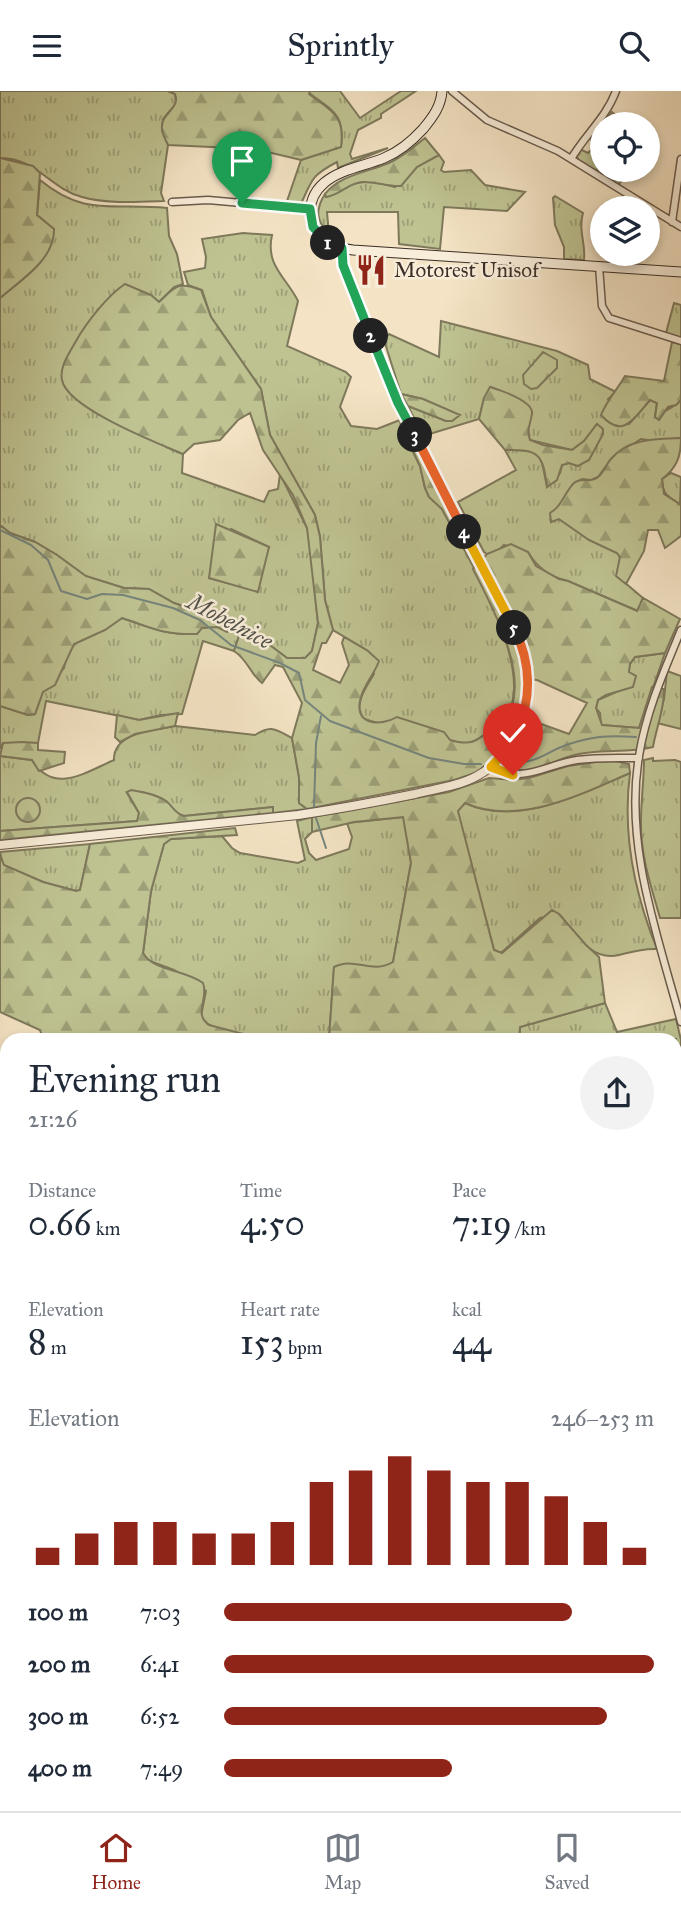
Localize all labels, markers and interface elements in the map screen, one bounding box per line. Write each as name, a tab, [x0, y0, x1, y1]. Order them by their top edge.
text: Sprintly	[287, 26, 394, 65]
icon: menu	[28, 27, 66, 65]
icon: search	[615, 27, 653, 65]
map controls	[590, 112, 660, 266]
button: locate	[590, 112, 660, 182]
pin	[212, 131, 272, 203]
icon: arrive	[223, 142, 261, 180]
button: layers	[590, 196, 660, 266]
pin: 1	[310, 225, 346, 261]
text: 1	[324, 231, 331, 254]
restaurant icon: Motorest Unisof	[354, 253, 388, 287]
place label: Motorest Unisof	[394, 257, 542, 283]
pin: 2	[354, 319, 388, 353]
text: 2	[366, 324, 375, 347]
pin: 3	[398, 417, 432, 453]
text: 3	[411, 423, 418, 446]
pin: 4	[447, 515, 482, 549]
text: 4	[458, 520, 469, 543]
water label: Mohelnice	[181, 586, 278, 655]
pin: 5	[496, 611, 532, 645]
text: 5	[509, 616, 518, 639]
pin	[483, 703, 543, 775]
icon: check	[494, 714, 532, 752]
text: Evening run	[28, 1056, 221, 1102]
button: share	[580, 1056, 654, 1130]
text: 21:26	[28, 1105, 77, 1133]
text: Distance	[28, 1179, 96, 1202]
text: Time	[240, 1179, 282, 1202]
text: Pace	[452, 1179, 486, 1202]
text: 0.66	[28, 1202, 92, 1245]
text: 4:50	[240, 1202, 305, 1245]
text: 7:19	[452, 1202, 512, 1245]
text: km	[92, 1217, 120, 1240]
text: /km	[512, 1217, 546, 1240]
text: Elevation	[28, 1298, 103, 1321]
text: Heart rate	[240, 1298, 320, 1321]
text: kcal	[452, 1298, 482, 1321]
text: 8	[28, 1321, 47, 1364]
text: 153	[240, 1321, 284, 1364]
text: 44	[452, 1321, 491, 1364]
text: m	[47, 1336, 67, 1359]
text: bpm	[284, 1336, 323, 1359]
text: Elevation	[28, 1404, 119, 1432]
text: 246–253 m	[551, 1404, 654, 1432]
text: 100 m	[28, 1598, 88, 1626]
text: 7:03	[140, 1598, 181, 1626]
text: 200 m	[28, 1650, 90, 1678]
text: 6:41	[140, 1650, 180, 1678]
text: 300 m	[28, 1702, 88, 1730]
text: 6:52	[140, 1702, 180, 1730]
text: 400 m	[28, 1754, 92, 1782]
text: 7:49	[140, 1754, 183, 1782]
tab: Home	[91, 1829, 141, 1894]
tab: Map	[324, 1829, 362, 1894]
tab: Saved	[545, 1829, 590, 1894]

